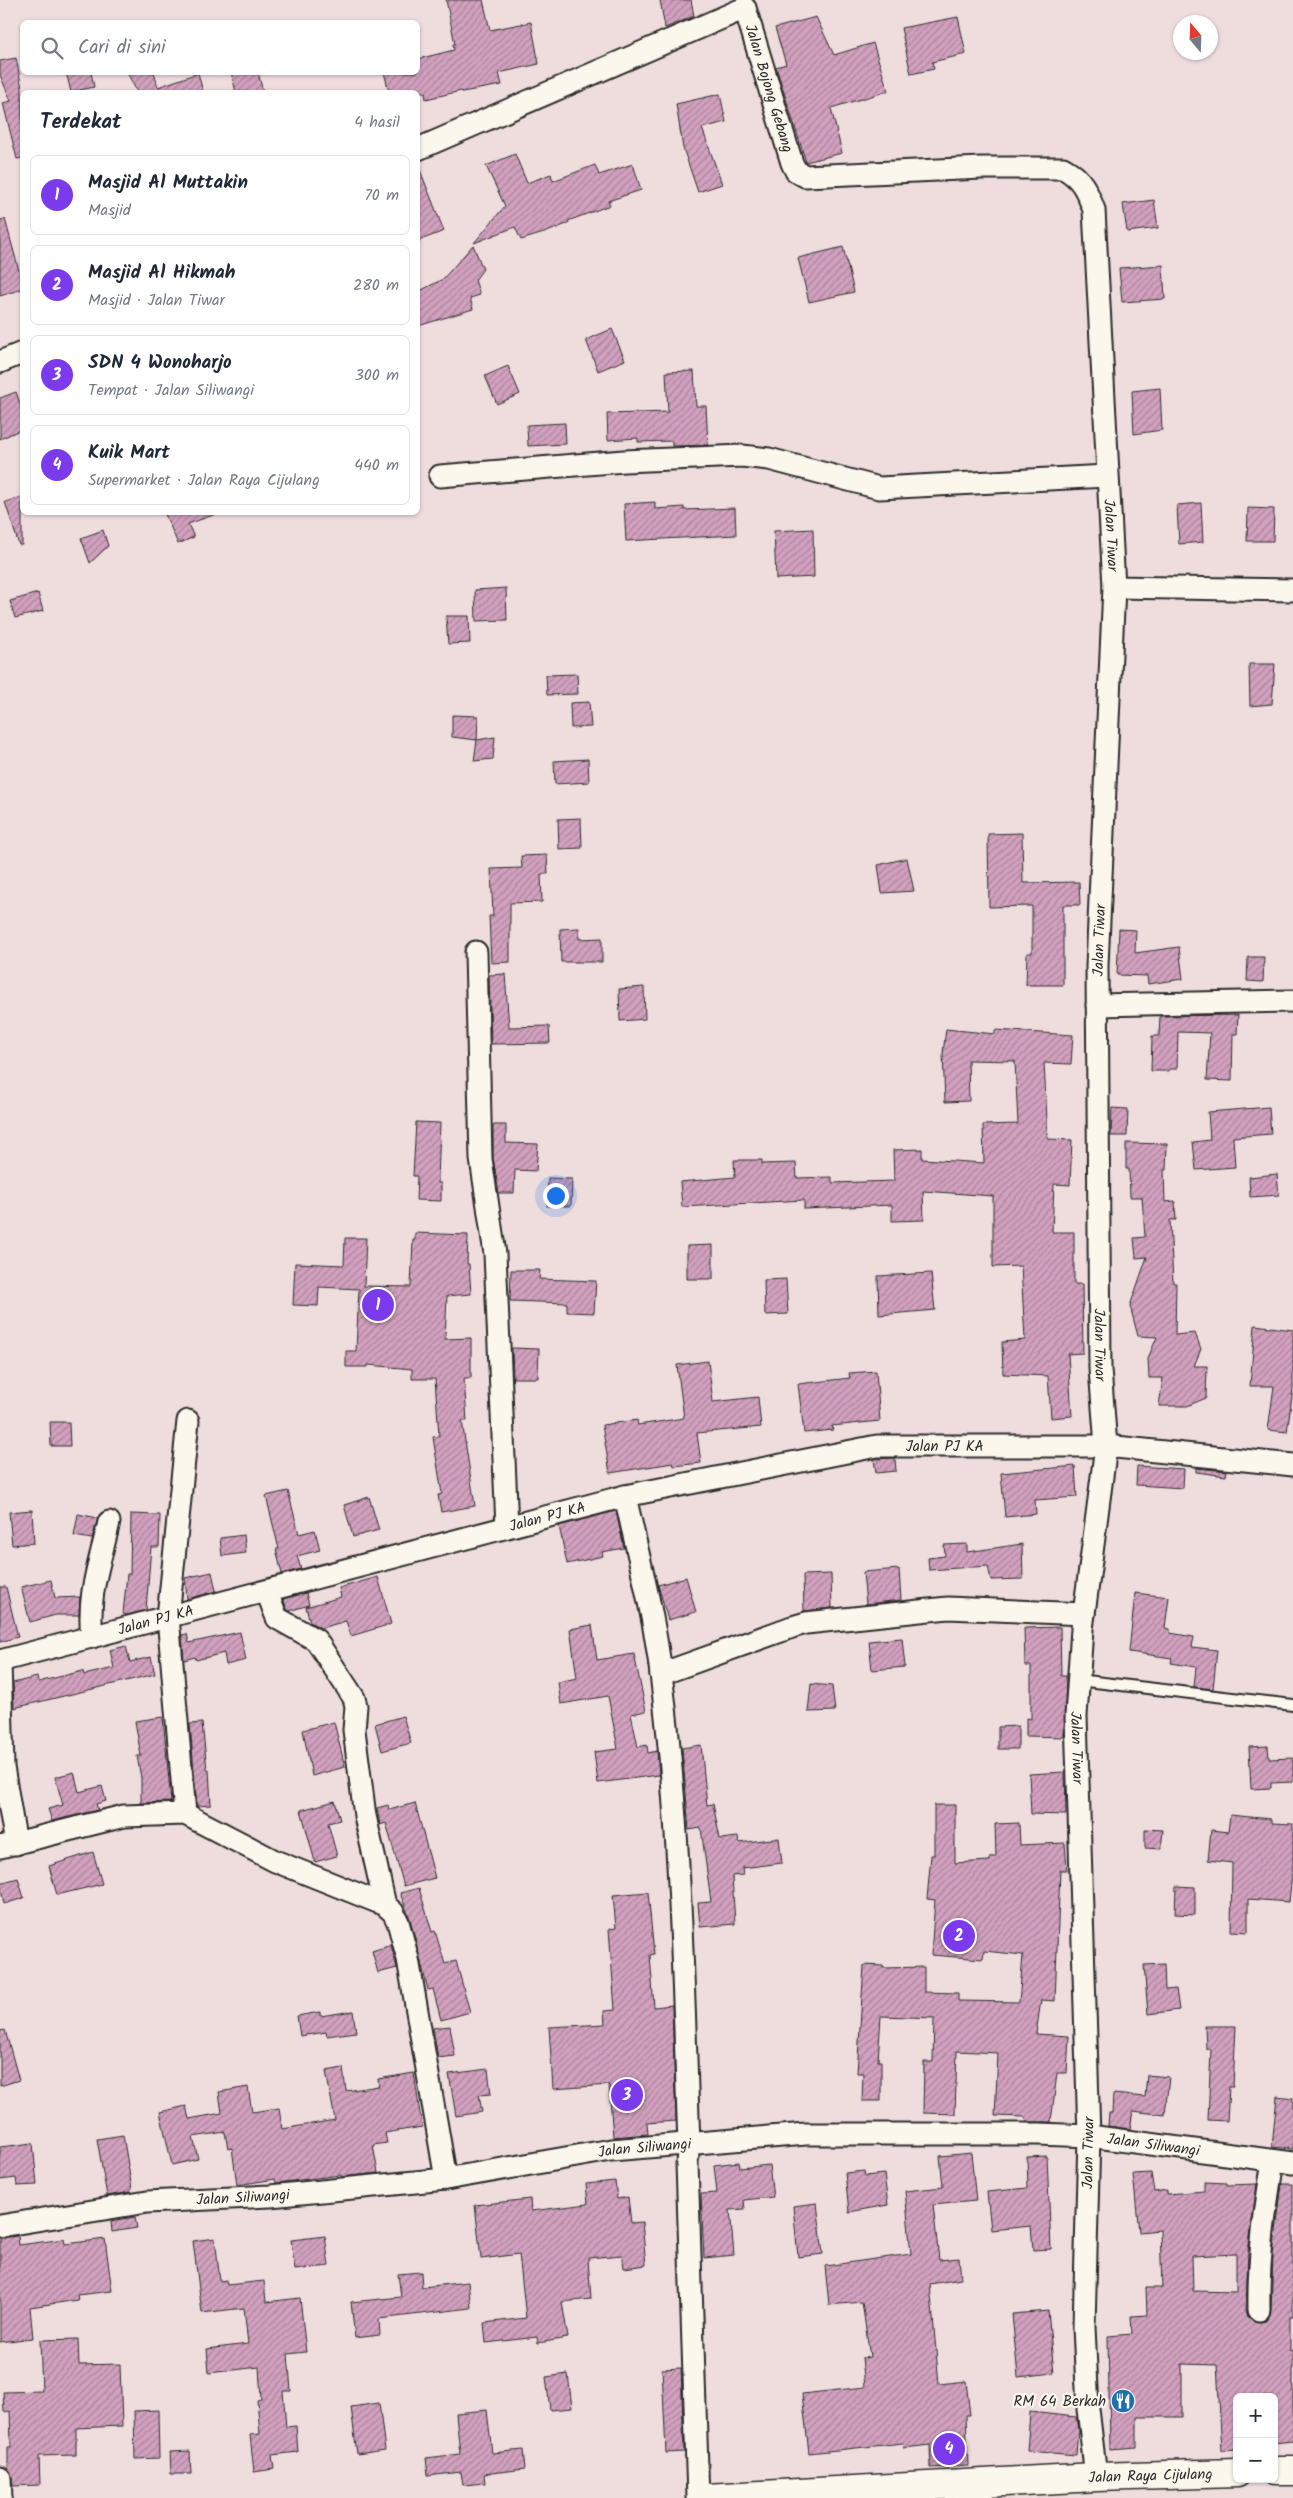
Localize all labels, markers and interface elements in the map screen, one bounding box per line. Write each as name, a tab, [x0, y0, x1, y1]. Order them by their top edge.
north arrow	[1173, 15, 1218, 60]
search box	[20, 20, 420, 75]
street label: Jalan Bojong Gebang	[738, 21, 799, 156]
text: Cari di sini	[78, 33, 166, 63]
icon: search	[38, 34, 66, 62]
text: Terdekat	[40, 106, 121, 139]
text: 4 hasil	[354, 110, 400, 135]
text: Masjid Al Muttakin	[88, 168, 248, 198]
text: 1	[55, 183, 59, 208]
text: 70 m	[364, 183, 399, 208]
text: Masjid	[88, 198, 131, 223]
text: Masjid Al Hikmah	[88, 258, 235, 288]
text: 2	[52, 273, 62, 298]
text: 280 m	[353, 273, 399, 298]
text: Masjid · Jalan Tiwar	[88, 288, 225, 313]
text: SDN 4 Wonoharjo	[88, 348, 232, 378]
text: 3	[53, 363, 61, 388]
text: 300 m	[355, 363, 399, 388]
text: Tempat · Jalan Siliwangi	[88, 378, 254, 403]
text: Kuik Mart	[88, 438, 170, 468]
text: 4	[53, 453, 61, 478]
text: 440 m	[354, 453, 399, 478]
text: Supermarket · Jalan Raya Cijulang	[88, 468, 320, 493]
street label: Jalan Tiwar	[1096, 499, 1124, 573]
street label: Jalan Tiwar	[1087, 902, 1113, 977]
your location	[543, 1183, 569, 1209]
pin: 1	[362, 1286, 394, 1324]
street label: Jalan Tiwar	[1087, 1308, 1112, 1383]
street label: Jalan PJ KA	[906, 1435, 984, 1459]
street label: Jalan PJ KA	[507, 1496, 588, 1539]
street label: Jalan PJ KA	[115, 1599, 197, 1642]
street label: Jalan Tiwar	[1063, 1711, 1089, 1786]
pin: 2	[943, 1917, 975, 1955]
pin: 3	[611, 2076, 643, 2114]
street label: Jalan Tiwar	[1076, 2116, 1102, 2189]
street label: Jalan Siliwangi	[1105, 2127, 1203, 2164]
street label: Jalan Siliwangi	[596, 2132, 694, 2165]
street label: Jalan Siliwangi	[196, 2183, 292, 2213]
restaurant icon: RM 64 Berkah	[1110, 2388, 1136, 2414]
place label: RM 64 Berkah	[1013, 2390, 1106, 2414]
map controls	[1233, 2393, 1278, 2483]
button: +	[1233, 2393, 1278, 2438]
pin: 4	[933, 2430, 965, 2468]
button: −	[1233, 2438, 1278, 2483]
street label: Jalan Raya Cijulang	[1088, 2463, 1213, 2490]

